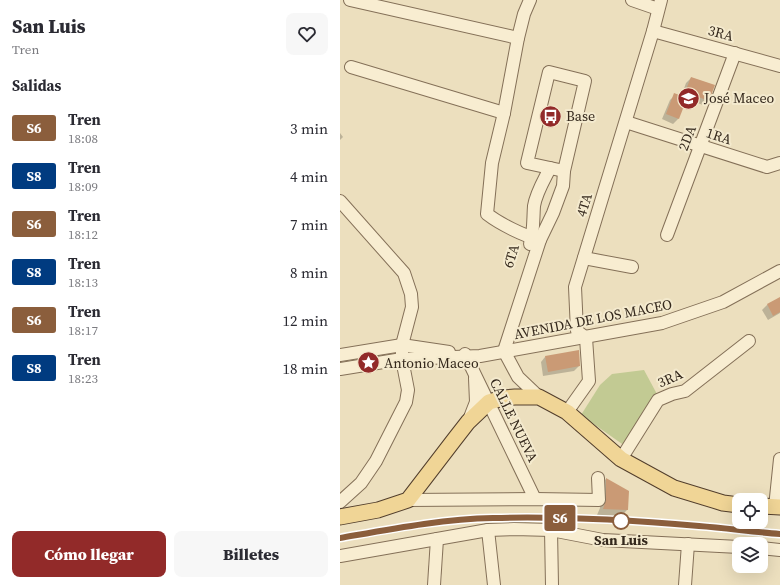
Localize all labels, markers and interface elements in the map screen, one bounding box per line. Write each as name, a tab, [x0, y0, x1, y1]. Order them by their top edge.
text: San Luis	[12, 13, 85, 39]
button: heart	[286, 13, 328, 55]
street label: 3RA	[706, 20, 737, 46]
text: Tren	[12, 41, 39, 58]
text: Salidas	[12, 75, 61, 96]
school or university icon: José Maceo	[676, 85, 702, 111]
place label: José Maceo	[703, 88, 775, 108]
bus stop icon: Base	[537, 103, 563, 129]
place label: Base	[566, 106, 595, 126]
text: Tren	[68, 109, 101, 130]
text: S6	[26, 118, 42, 138]
text: 3 min	[290, 118, 328, 139]
street label: 2DA	[673, 122, 701, 153]
street label: 1RA	[704, 123, 735, 150]
text: 18:08	[68, 130, 98, 147]
text: Tren	[68, 157, 101, 178]
text: S8	[26, 166, 42, 186]
text: 4 min	[290, 166, 328, 187]
text: 18:09	[68, 178, 98, 195]
street label: 4TA	[571, 190, 597, 219]
text: Tren	[68, 205, 101, 226]
text: S6	[26, 214, 42, 234]
text: 7 min	[290, 214, 328, 235]
text: 18:12	[68, 226, 98, 243]
street label: 6TA	[498, 241, 524, 270]
text: Tren	[68, 253, 101, 274]
text: S8	[26, 262, 42, 282]
text: 8 min	[290, 262, 328, 283]
text: 18:13	[68, 274, 98, 291]
street label: AVENIDA DE LOS MACEO	[512, 294, 674, 344]
text: Tren	[68, 301, 101, 322]
text: S6	[26, 310, 42, 330]
text: 12 min	[282, 310, 328, 331]
text: 18:17	[68, 322, 98, 339]
text: Tren	[68, 349, 101, 370]
place icon: Antonio Maceo	[355, 350, 381, 376]
place label: Antonio Maceo	[384, 353, 479, 373]
text: S8	[26, 358, 42, 378]
text: 18 min	[282, 358, 328, 379]
street label: 3RA	[654, 363, 686, 392]
text: 18:23	[68, 370, 98, 387]
street label: CALLE NUEVA	[485, 375, 543, 466]
map controls	[732, 493, 768, 573]
button: locate	[732, 493, 768, 529]
line badge: S6	[542, 505, 578, 531]
text: S6	[552, 508, 568, 528]
marker: San Luis	[612, 512, 630, 530]
place label: San Luis	[594, 530, 649, 550]
button: Cómo llegar	[12, 531, 166, 577]
button: Billetes	[174, 531, 328, 577]
button: layers	[732, 537, 768, 573]

